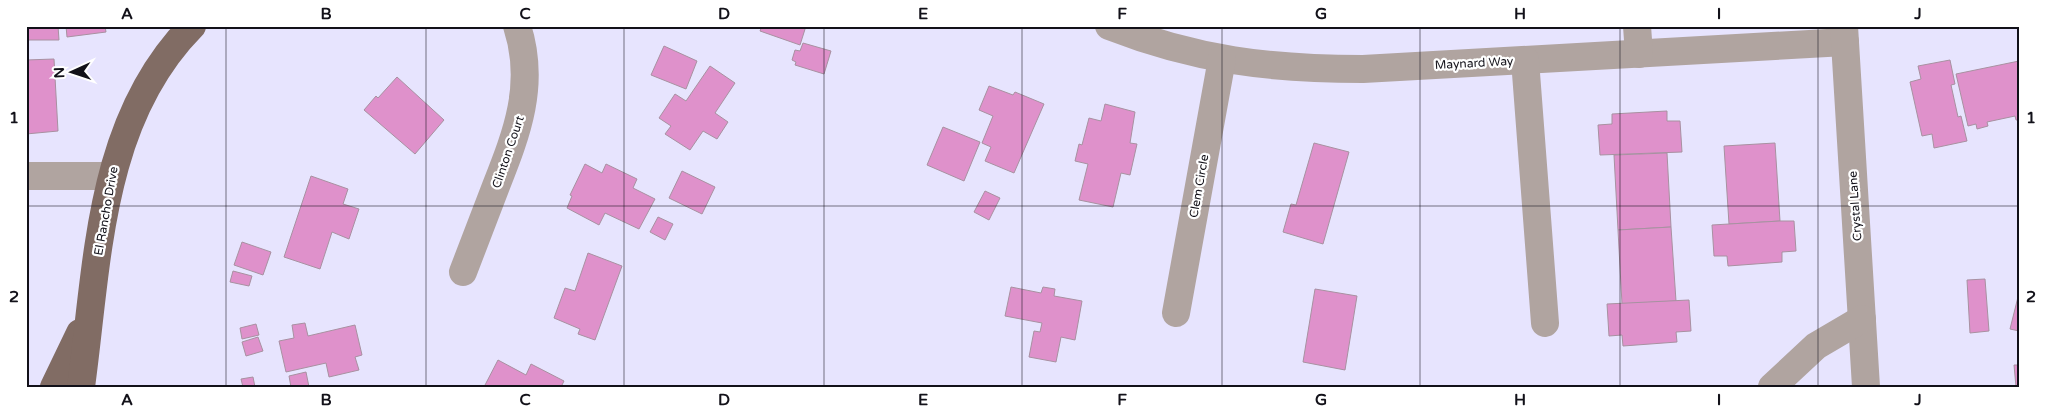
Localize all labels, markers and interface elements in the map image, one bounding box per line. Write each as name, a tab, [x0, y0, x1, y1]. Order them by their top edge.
text: A	[121, 4, 133, 24]
text: B	[320, 4, 332, 24]
text: C	[519, 4, 531, 24]
text: D	[718, 4, 730, 24]
text: E	[918, 4, 928, 24]
text: F	[1117, 4, 1127, 24]
text: G	[1315, 4, 1327, 24]
text: H	[1514, 4, 1526, 24]
text: I	[1717, 4, 1721, 24]
text: J	[1913, 4, 1922, 24]
north arrow	[48, 48, 98, 98]
street label: Maynard Way	[1434, 54, 1514, 72]
text: N	[51, 67, 68, 79]
text: 1	[9, 108, 19, 128]
text: 1	[2026, 108, 2036, 128]
street label: Clinton Court	[489, 114, 527, 190]
street label: Clem Circle	[1187, 153, 1212, 219]
street label: El Rancho Drive	[91, 165, 121, 257]
street label: Crystal Lane	[1846, 170, 1864, 242]
text: 2	[9, 287, 19, 307]
text: 2	[2026, 287, 2036, 307]
text: A	[121, 390, 133, 410]
text: B	[320, 390, 332, 410]
text: C	[519, 390, 531, 410]
text: D	[718, 390, 730, 410]
text: E	[918, 390, 928, 410]
text: F	[1117, 390, 1127, 410]
text: G	[1315, 390, 1327, 410]
text: H	[1514, 390, 1526, 410]
text: I	[1717, 390, 1721, 410]
text: J	[1913, 390, 1922, 410]

